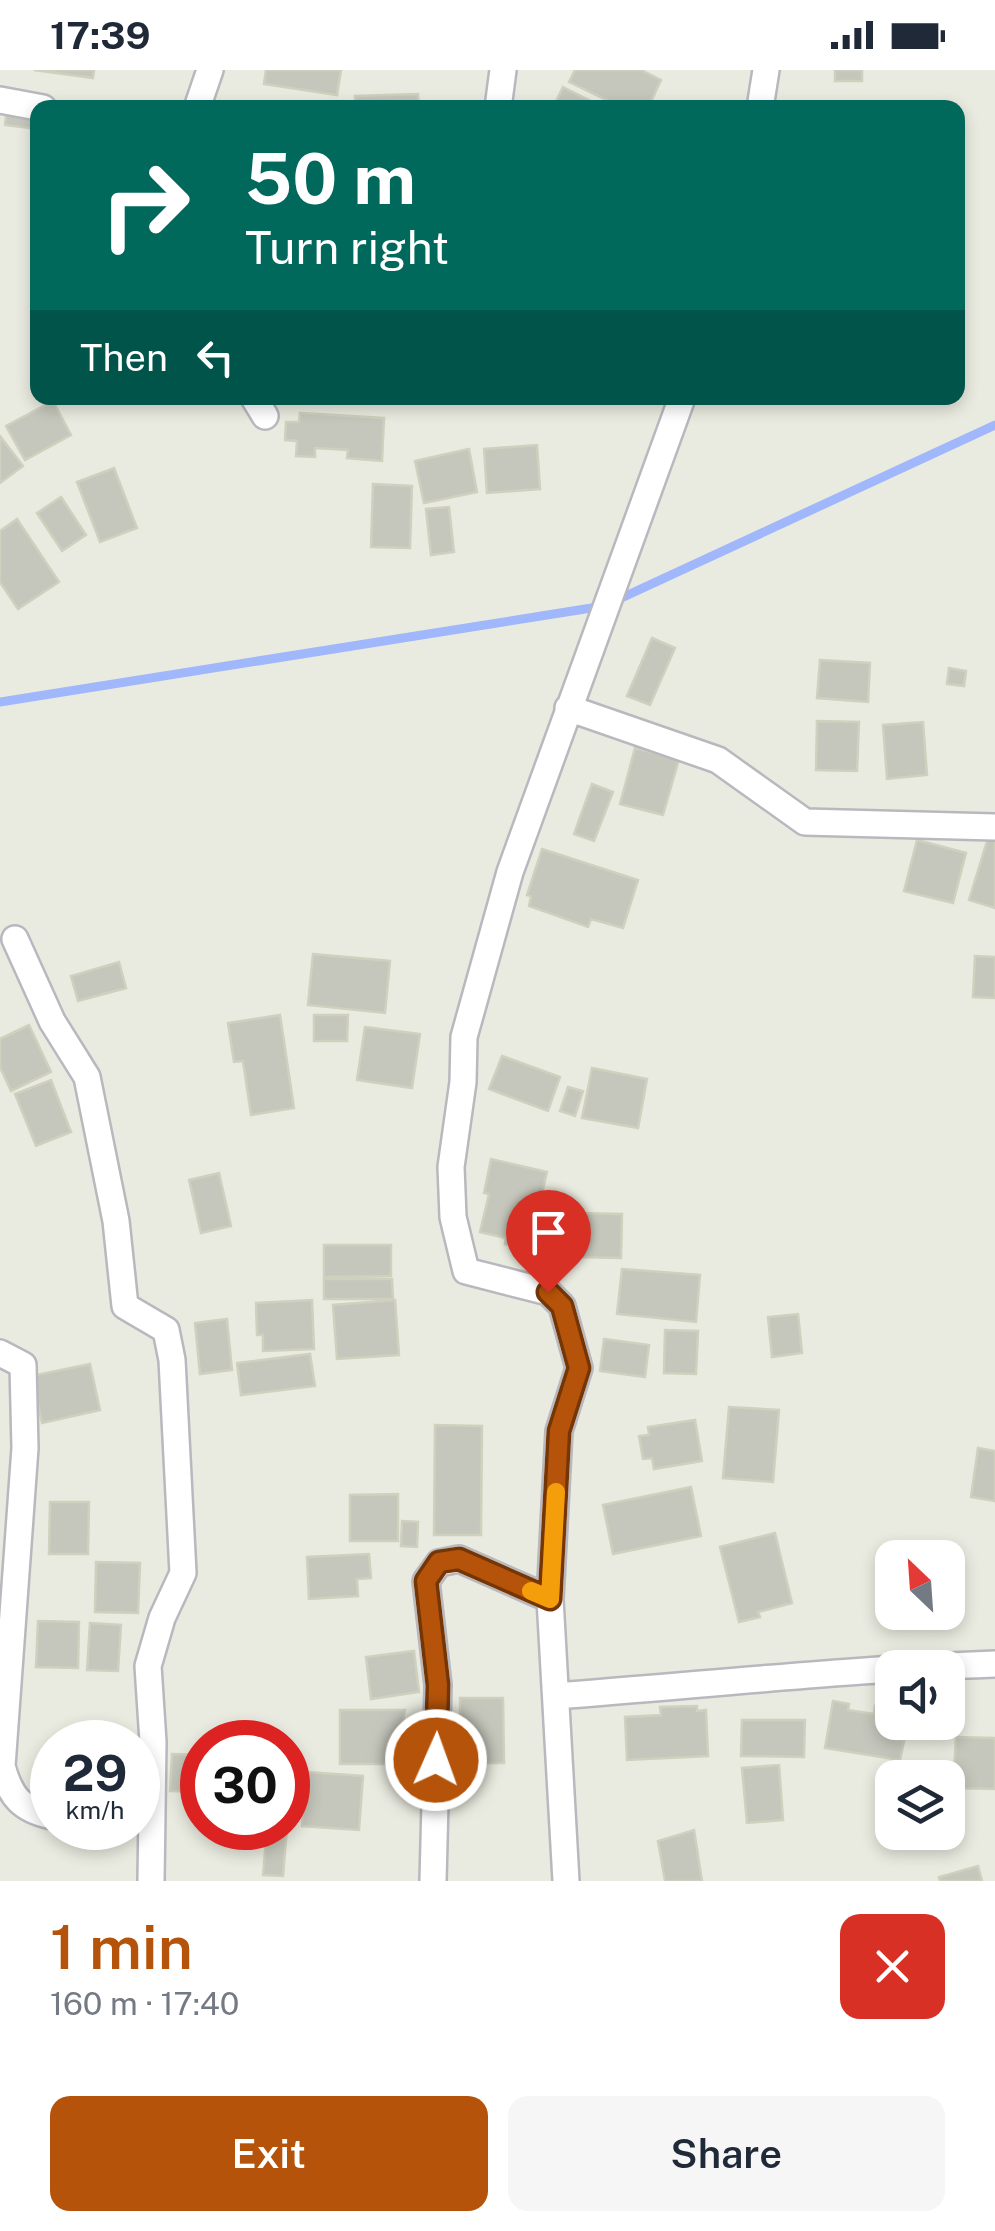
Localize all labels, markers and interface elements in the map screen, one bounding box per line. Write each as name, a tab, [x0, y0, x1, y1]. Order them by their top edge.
text: 17:39	[50, 13, 151, 58]
text: 50 m	[245, 137, 416, 220]
icon: right	[80, 140, 210, 270]
text: Turn right	[245, 221, 449, 274]
icon: left	[188, 330, 243, 385]
text: Then	[80, 335, 168, 380]
pin	[506, 1190, 591, 1293]
icon: arrive	[521, 1205, 576, 1260]
north arrow	[875, 1540, 965, 1630]
map controls	[875, 1540, 965, 1850]
button: sound	[875, 1650, 965, 1740]
position arrow	[384, 1708, 488, 1812]
speed limit sign: 30	[180, 1720, 310, 1850]
text: 29	[63, 1743, 127, 1802]
button: layers	[875, 1760, 965, 1850]
text: km/h	[66, 1795, 124, 1825]
text: 1 min	[50, 1912, 193, 1983]
button: close	[840, 1914, 945, 2019]
text: 160 m · 17:40	[50, 1985, 239, 2022]
button: Exit	[50, 2096, 488, 2211]
button: Share	[508, 2096, 945, 2211]

